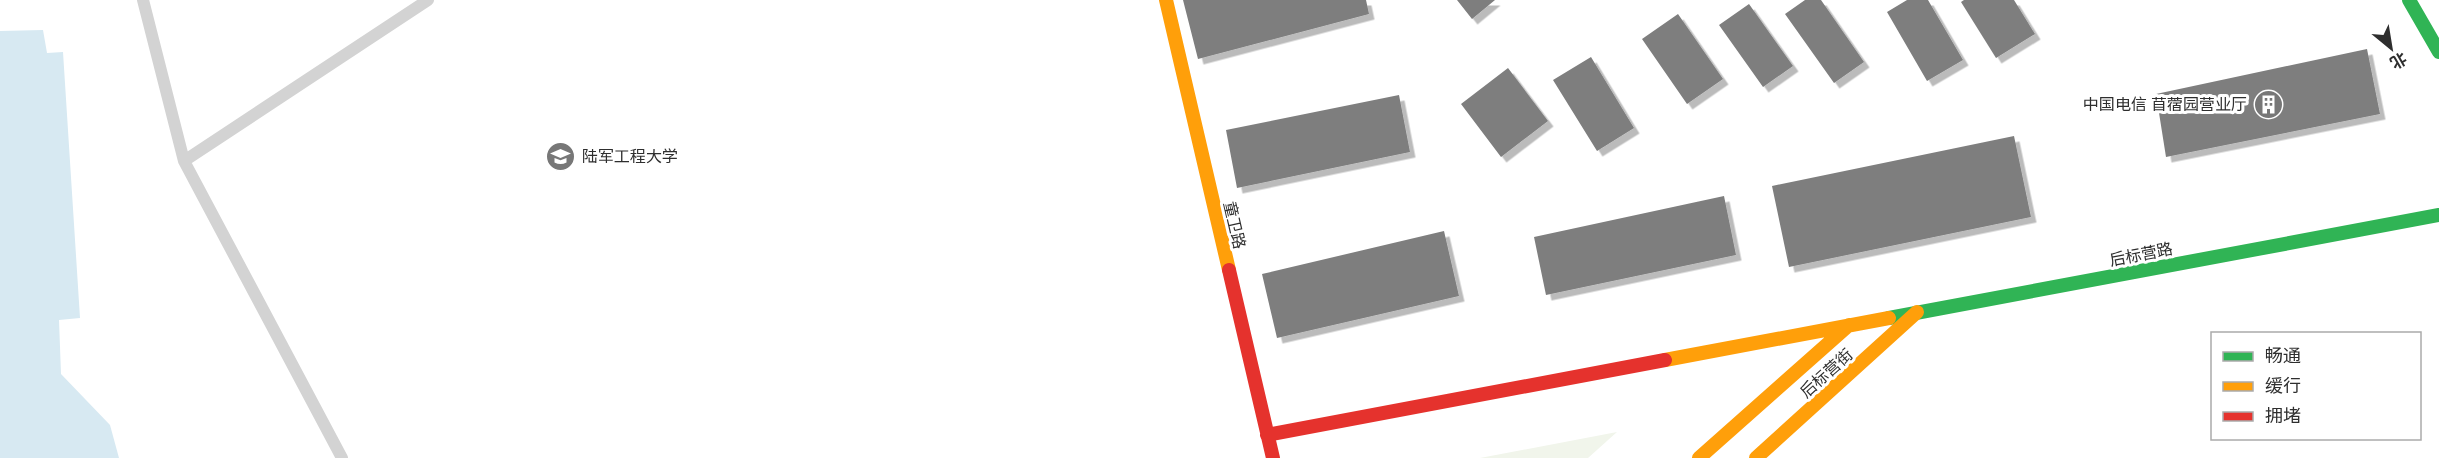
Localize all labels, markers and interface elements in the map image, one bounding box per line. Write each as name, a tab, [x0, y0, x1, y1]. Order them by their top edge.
north arrow	[2361, 18, 2421, 78]
text: 北	[2386, 47, 2411, 75]
building icon: 中国电信 苜蓿园营业厅	[2252, 88, 2284, 120]
place label: 中国电信 苜蓿园营业厅	[2083, 93, 2247, 115]
school or university icon: 陆军工程大学	[545, 140, 577, 172]
place label: 陆军工程大学	[582, 145, 678, 167]
street label: 童卫路	[1219, 199, 1251, 251]
street label: 后标营路	[2107, 237, 2175, 271]
legend	[2211, 332, 2421, 440]
street label: 后标营街	[1795, 343, 1857, 403]
text: 畅通	[2265, 343, 2301, 367]
text: 缓行	[2265, 373, 2301, 397]
text: 拥堵	[2265, 403, 2301, 427]

